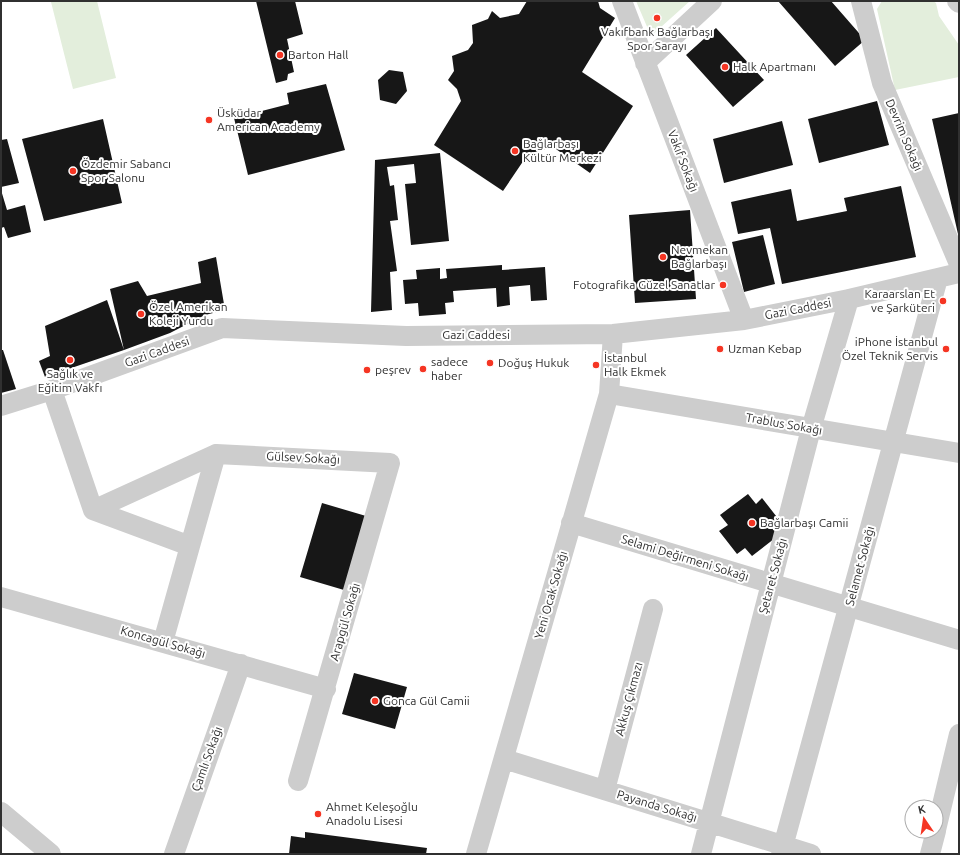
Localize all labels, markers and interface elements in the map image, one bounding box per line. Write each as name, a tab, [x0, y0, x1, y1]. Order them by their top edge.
marker: Vakıfbank Bağlarbaşı Spor Sarayı	[652, 13, 662, 23]
place label: Vakıfbank Bağlarbaşı Spor Sarayı	[601, 25, 713, 52]
place label: Barton Hall	[288, 48, 348, 61]
marker: Barton Hall	[275, 50, 285, 60]
place label: Halk Apartmanı	[733, 60, 816, 73]
marker: Halk Apartmanı	[720, 62, 730, 72]
street label: Devrim Sokağı	[883, 97, 925, 173]
place label: Üsküdar American Academy	[217, 106, 320, 133]
marker: Üsküdar American Academy	[204, 115, 214, 125]
street label: Vakıf Sokağı	[666, 128, 701, 194]
place label: Bağlarbaşı Kültür Merkezi	[523, 137, 602, 164]
marker: Bağlarbaşı Kültür Merkezi	[510, 146, 520, 156]
place label: Özdemir Sabancı Spor Salonu	[81, 157, 171, 184]
marker: Özdemir Sabancı Spor Salonu	[68, 166, 78, 176]
place label: Nevmekan Bağlarbaşı	[671, 243, 728, 270]
marker: Nevmekan Bağlarbaşı	[658, 252, 668, 262]
place label: Fotografika Güzel Sanatlar	[573, 278, 715, 291]
marker: Fotografika Güzel Sanatlar	[718, 280, 728, 290]
place label: Karaarslan Et ve Şarküteri	[865, 287, 935, 314]
street label: Gazi Caddesi	[763, 296, 832, 321]
marker: Karaarslan Et ve Şarküteri	[938, 296, 948, 306]
place label: Özel Amerikan Koleji Yurdu	[149, 300, 228, 327]
marker: Özel Amerikan Koleji Yurdu	[136, 309, 146, 319]
street label: Gazi Caddesi	[442, 328, 510, 341]
street label: Gazi Caddesi	[123, 334, 191, 369]
place label: iPhone İstanbul Özel Teknik Servis	[842, 335, 938, 362]
place label: Uzman Kebap	[728, 342, 802, 355]
marker: Uzman Kebap	[715, 344, 725, 354]
marker: iPhone İstanbul Özel Teknik Servis	[941, 344, 951, 354]
place label: İstanbul Halk Ekmek	[604, 351, 666, 378]
marker: Sağlık ve Eğitim Vakfı	[65, 355, 75, 365]
place label: sadece haber	[431, 355, 468, 382]
place label: Doğuş Hukuk	[498, 356, 569, 369]
marker: Doğuş Hukuk	[485, 358, 495, 368]
marker: İstanbul Halk Ekmek	[591, 360, 601, 370]
place label: peşrev	[375, 363, 411, 376]
marker: sadece haber	[418, 364, 428, 374]
marker: peşrev	[362, 365, 372, 375]
place label: Sağlık ve Eğitim Vakfı	[38, 367, 102, 394]
street label: Trablus Sokağı	[745, 410, 823, 437]
street label: Gülsev Sokağı	[266, 449, 340, 466]
place label: Bağlarbaşı Camii	[760, 516, 848, 529]
marker: Bağlarbaşı Camii	[747, 518, 757, 528]
street label: Selamet Sokağı	[843, 525, 876, 607]
street label: Selami Değirmeni Sokağı	[620, 532, 750, 583]
street label: Şetaret Sokağı	[756, 537, 789, 615]
street label: Yeni Ocak Sokağı	[532, 549, 569, 640]
street label: Arapgül Sokağı	[327, 581, 362, 662]
street label: Koncagül Sokağı	[119, 623, 207, 660]
street label: Akkuş Çıkmazı	[612, 660, 645, 737]
place label: Gonca Gül Camii	[383, 694, 470, 707]
marker: Gonca Gül Camii	[370, 696, 380, 706]
street label: Çamlı Sokağı	[189, 725, 224, 793]
street label: Payanda Sokağı	[615, 787, 699, 824]
north arrow	[904, 799, 944, 839]
place label: Ahmet Keleşoğlu Anadolu Lisesi	[326, 800, 418, 827]
text: K	[917, 802, 927, 816]
marker: Ahmet Keleşoğlu Anadolu Lisesi	[313, 809, 323, 819]

